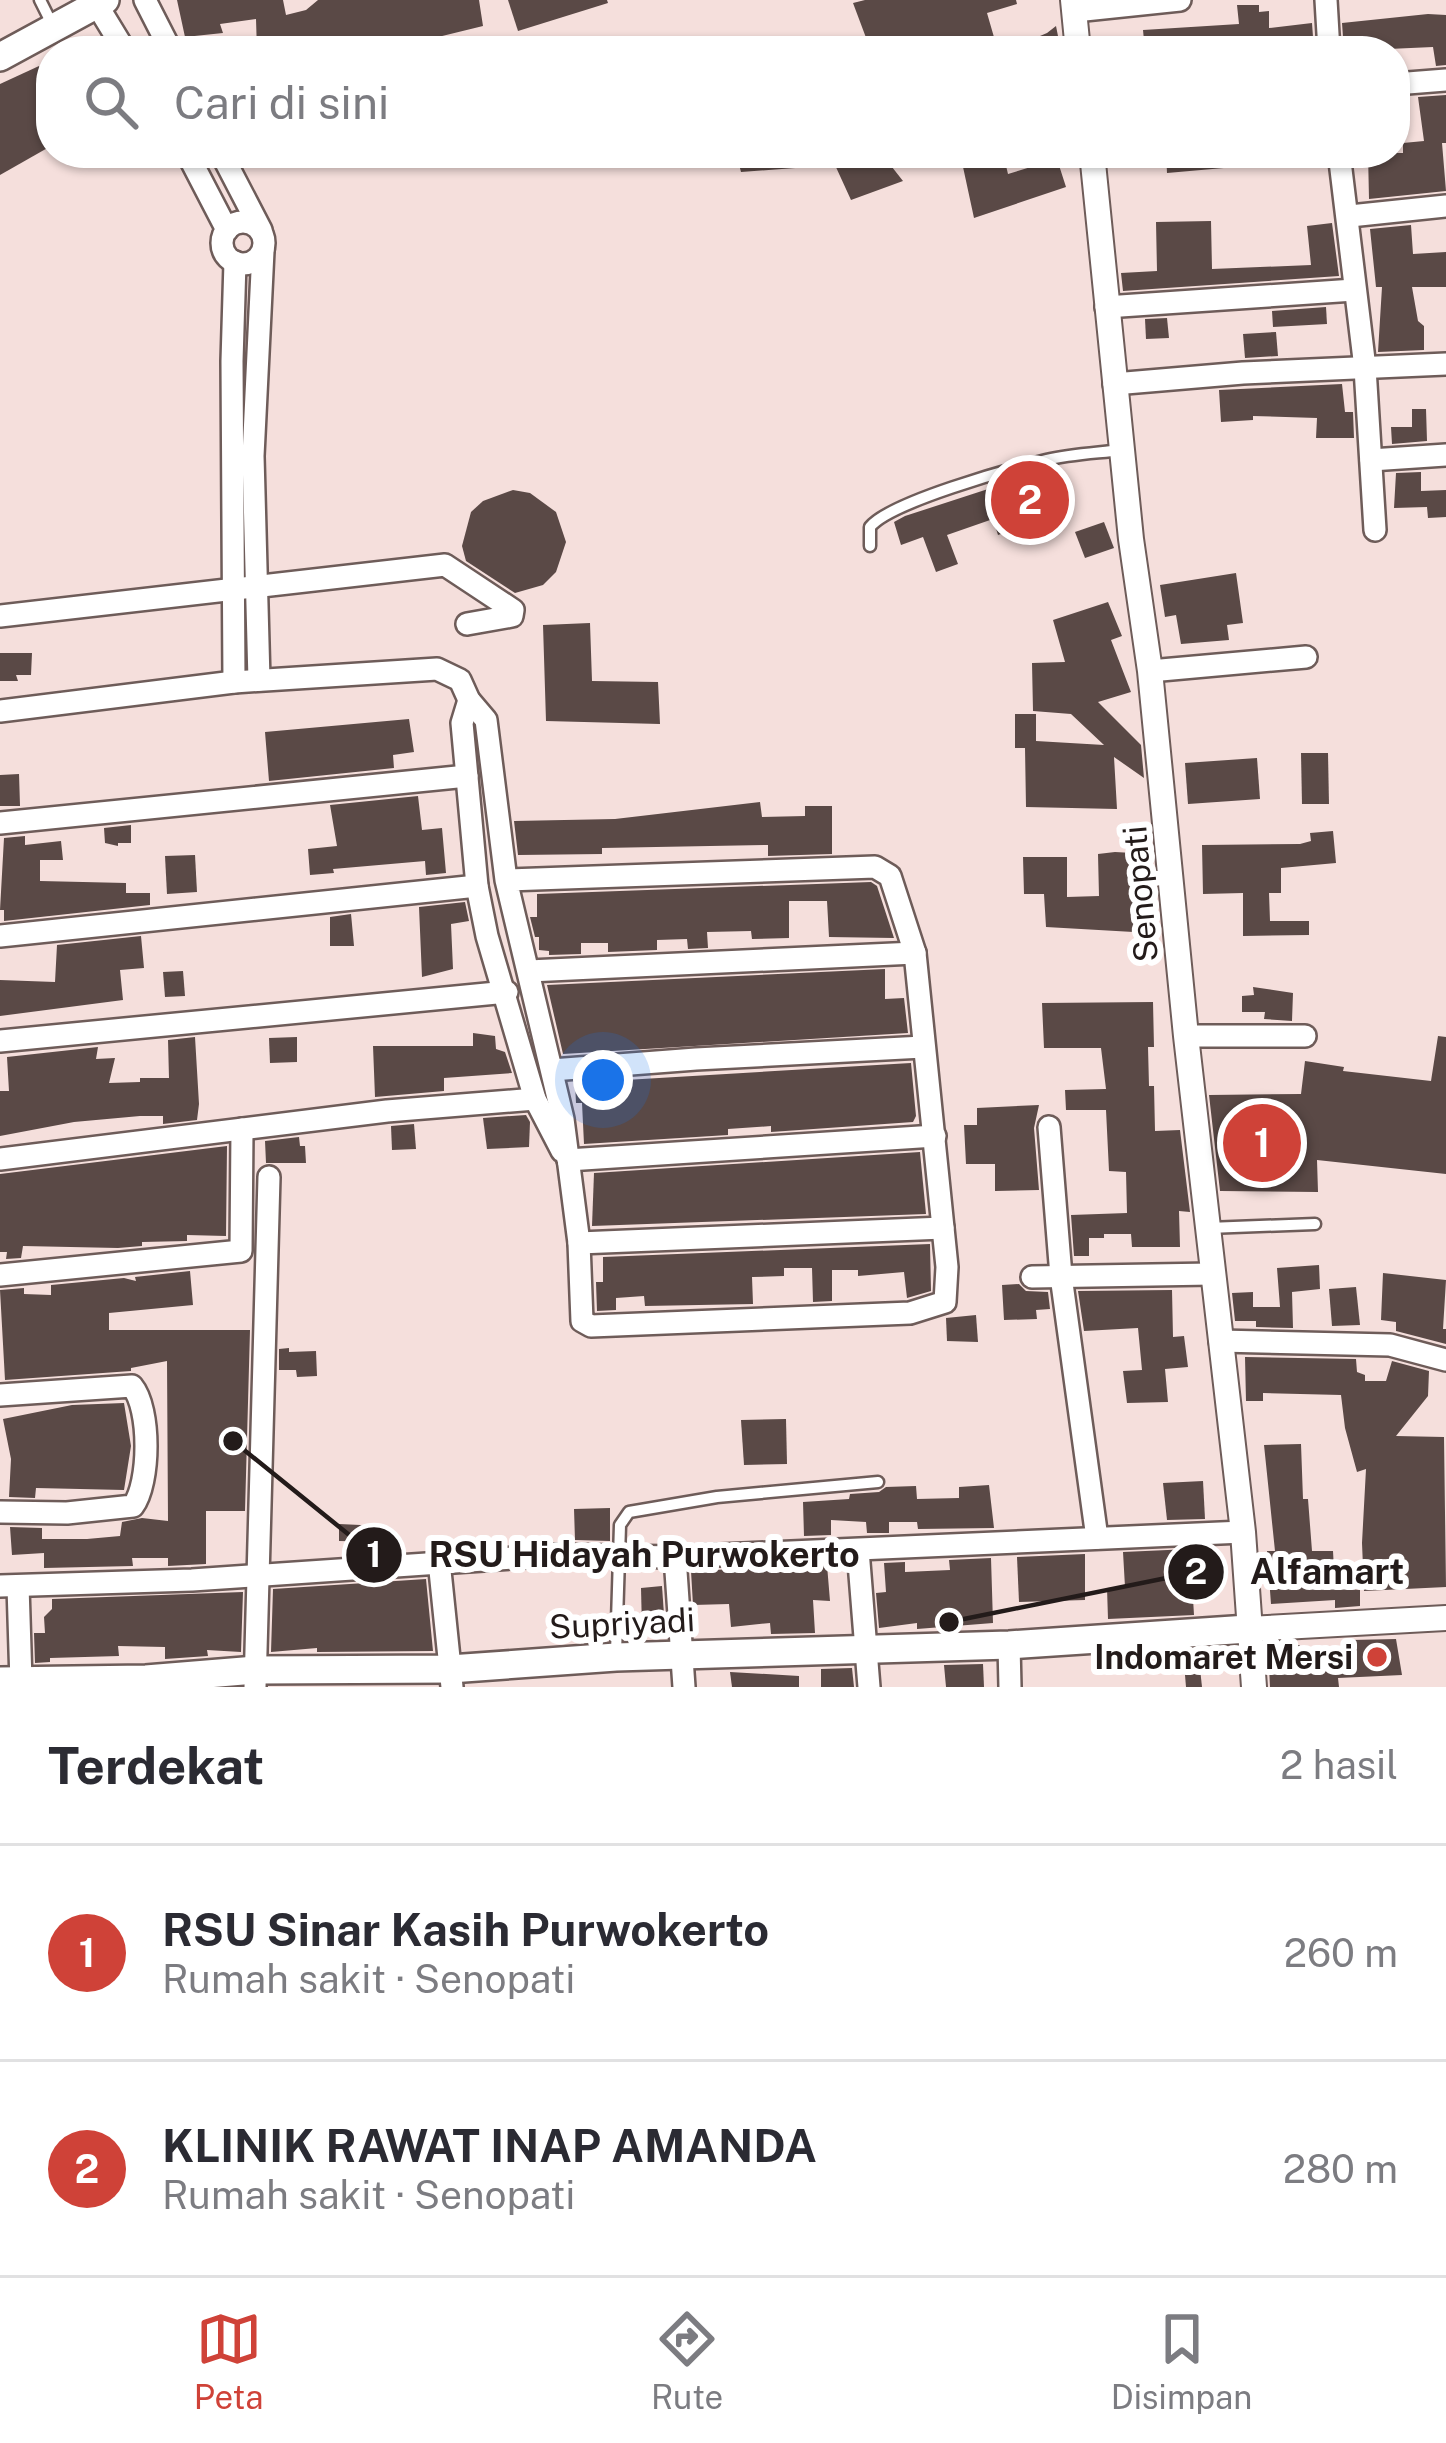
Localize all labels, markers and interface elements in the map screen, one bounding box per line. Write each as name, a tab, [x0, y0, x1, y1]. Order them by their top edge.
search box	[36, 36, 1410, 168]
icon: search	[78, 69, 144, 135]
text: Cari di sini	[174, 76, 389, 129]
pin: 2	[991, 455, 1069, 545]
street label: Senopati	[1115, 824, 1165, 964]
your location	[573, 1050, 633, 1110]
pin: 1	[1223, 1098, 1301, 1188]
callout: RSU Hidayah Purwokerto	[344, 1519, 884, 1591]
text: 1	[366, 1533, 382, 1575]
text: RSU Hidayah Purwokerto	[428, 1533, 860, 1575]
callout: Alfamart	[1166, 1536, 1428, 1608]
text: 2	[1185, 1550, 1207, 1592]
text: Alfamart	[1250, 1550, 1404, 1592]
street label: Supriyadi	[548, 1600, 696, 1646]
place label: Indomaret Mersi	[1094, 1638, 1353, 1676]
marker: Indomaret Mersi	[1364, 1644, 1390, 1670]
text: Terdekat	[48, 1736, 264, 1795]
text: 2 hasil	[1280, 1742, 1398, 1788]
text: RSU Sinar Kasih Purwokerto	[162, 1903, 769, 1956]
text: 1	[79, 1930, 95, 1976]
text: 260 m	[1284, 1930, 1398, 1976]
text: Rumah sakit · Senopati	[162, 1956, 575, 2002]
text: KLINIK RAWAT INAP AMANDA	[162, 2119, 817, 2172]
text: 2	[75, 2146, 99, 2192]
text: 280 m	[1283, 2146, 1398, 2192]
text: Rumah sakit · Senopati	[162, 2172, 575, 2218]
tab: Peta	[194, 2306, 263, 2416]
tab: Rute	[651, 2306, 723, 2416]
tab: Disimpan	[1111, 2306, 1252, 2416]

